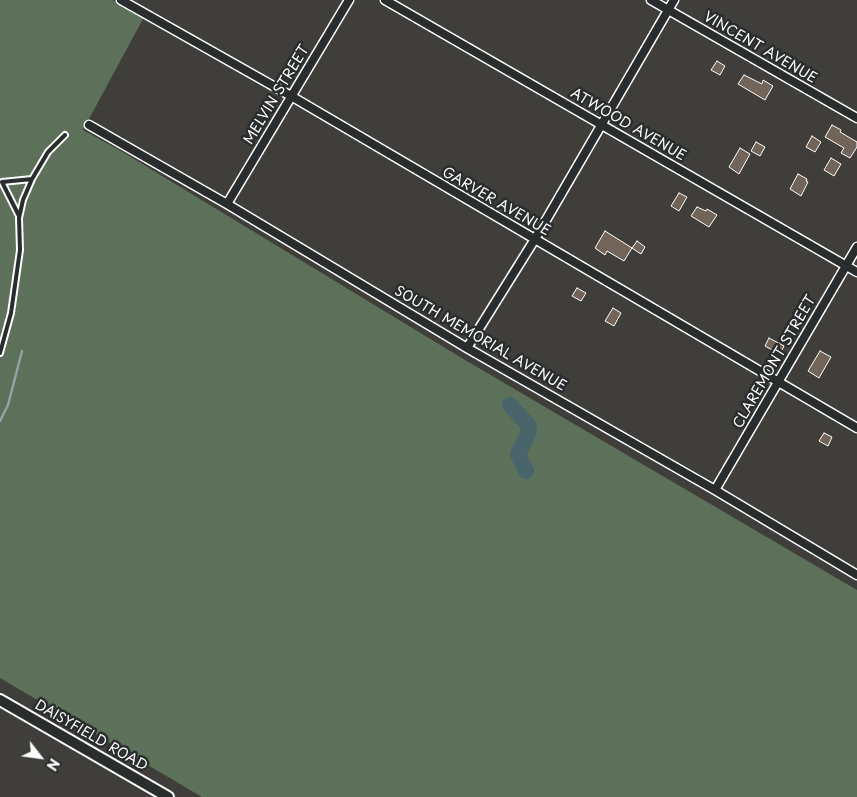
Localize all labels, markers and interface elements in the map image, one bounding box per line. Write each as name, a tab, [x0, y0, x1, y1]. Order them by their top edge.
street label: VINCENT AVENUE	[700, 9, 820, 87]
street label: MELVIN STREET	[241, 42, 313, 148]
street label: ATWOOD AVENUE	[567, 85, 689, 165]
street label: GARVER AVENUE	[439, 164, 553, 240]
street label: SOUTH MEMORIAL AVENUE	[391, 283, 569, 395]
street label: CLAREMONT STREET	[730, 292, 820, 432]
street label: DAISYFIELD ROAD	[32, 697, 150, 775]
north arrow	[15, 732, 65, 782]
text: N	[42, 755, 65, 775]

